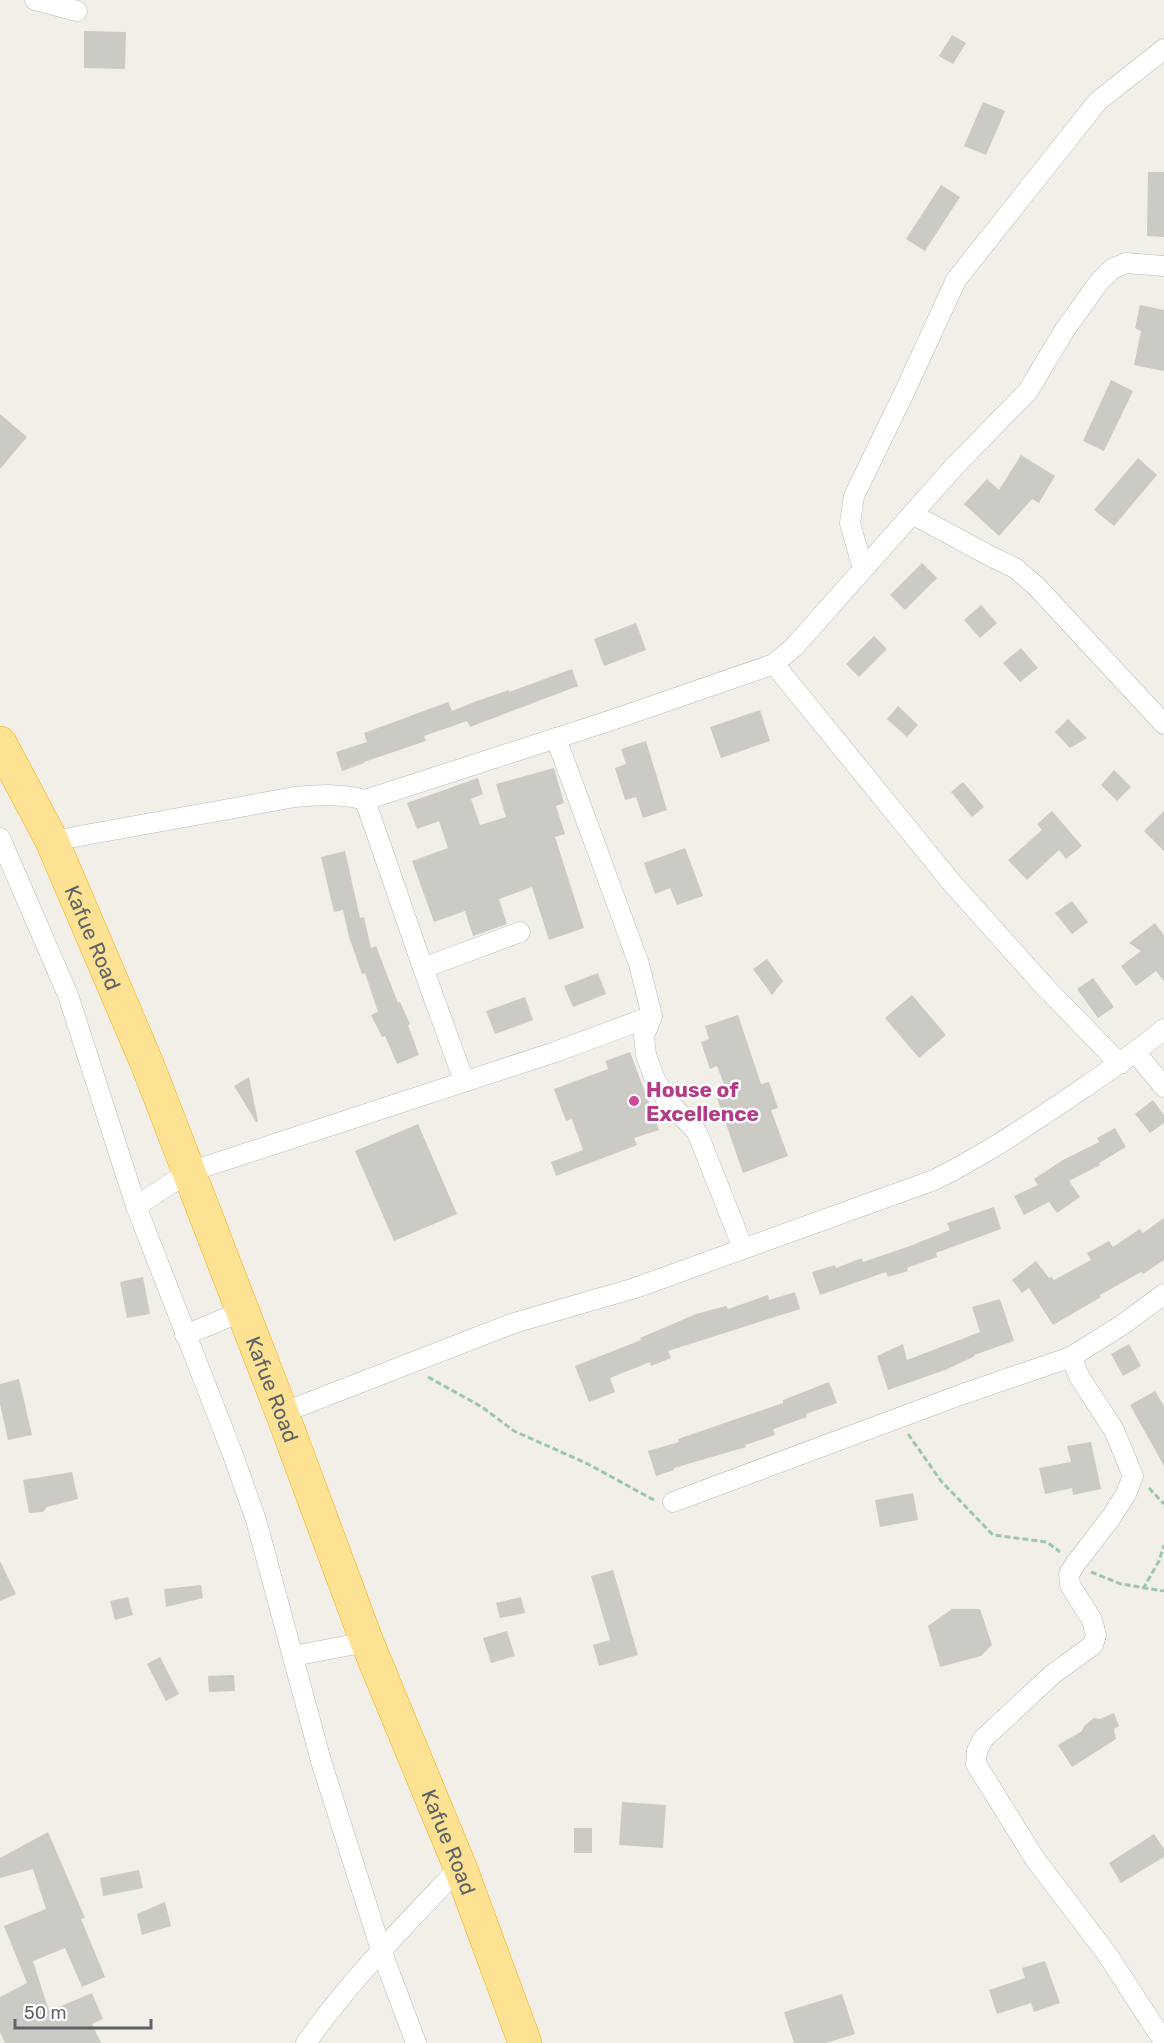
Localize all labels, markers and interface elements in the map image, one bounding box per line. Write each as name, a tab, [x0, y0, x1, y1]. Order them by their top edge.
street label: Kafue Road	[60, 881, 127, 994]
place label: House of Excellence	[646, 1077, 759, 1126]
marker: House of Excellence	[627, 1094, 641, 1108]
street label: Kafue Road	[241, 1333, 304, 1446]
street label: Kafue Road	[417, 1786, 482, 1898]
scale bar	[15, 1992, 152, 2030]
text: 50 m	[24, 2002, 67, 2024]

